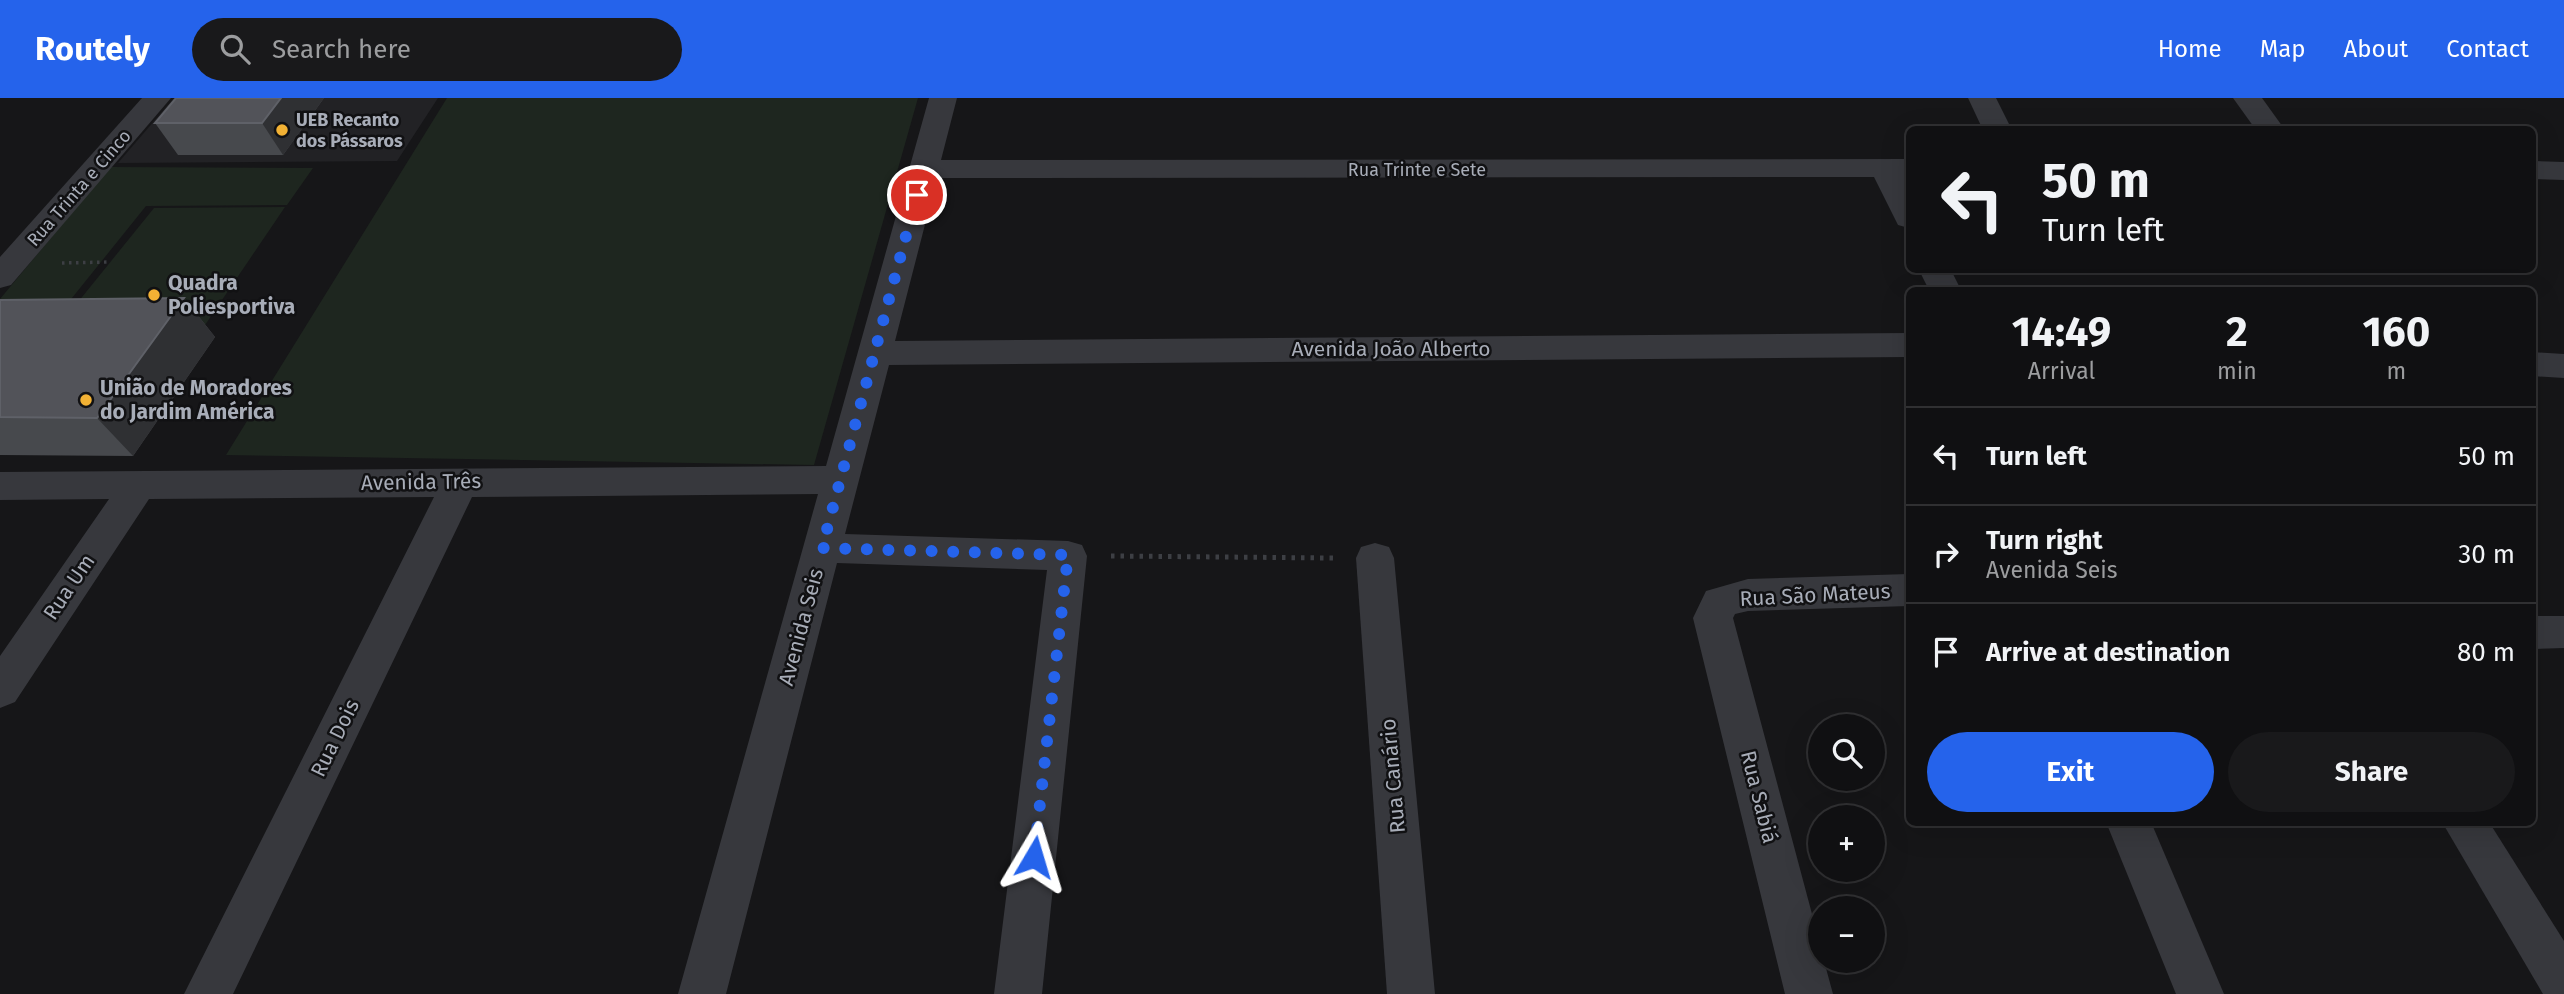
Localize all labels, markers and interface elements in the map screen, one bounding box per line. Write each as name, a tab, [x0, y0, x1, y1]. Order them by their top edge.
search box	[192, 18, 682, 81]
text: Routely	[35, 29, 150, 69]
icon: search	[216, 30, 254, 68]
text: Search here	[272, 34, 411, 65]
text: Home	[2158, 35, 2222, 63]
text: Map	[2260, 35, 2306, 63]
text: About	[2344, 35, 2408, 63]
text: Contact	[2446, 35, 2529, 63]
place label: UEB Recanto dos Pássaros	[296, 109, 403, 152]
marker: UEB Recanto dos Pássaros	[274, 122, 290, 138]
street label: Rua Trinta e Cinco	[22, 125, 136, 251]
text: 50 m	[2042, 151, 2150, 210]
icon: left	[1927, 154, 2018, 245]
street label: Rua Trinte e Sete	[1348, 159, 1486, 181]
pin	[887, 165, 947, 225]
icon: arrive	[898, 176, 936, 214]
text: Turn left	[2042, 211, 2164, 249]
place label: Quadra Poliesportiva	[168, 270, 295, 320]
marker: Quadra Poliesportiva	[146, 287, 162, 303]
text: 14:49	[2012, 307, 2111, 357]
text: 2	[2226, 307, 2248, 357]
text: 160	[2362, 307, 2430, 357]
street label: Avenida João Alberto	[1292, 336, 1490, 362]
text: Arrival	[2028, 357, 2095, 385]
text: min	[2217, 357, 2257, 385]
text: m	[2387, 357, 2406, 385]
place label: União de Moradores do Jardim América	[100, 375, 292, 425]
marker: União de Moradores do Jardim América	[78, 392, 94, 408]
icon: left	[1927, 437, 1965, 475]
text: Turn left	[1986, 441, 2087, 472]
text: 50 m	[2458, 441, 2515, 472]
street label: Avenida Três	[361, 468, 482, 496]
text: Turn right	[1986, 525, 2103, 556]
icon: right	[1927, 535, 1965, 573]
text: 30 m	[2458, 539, 2515, 570]
street label: Rua Um	[38, 549, 100, 625]
text: Avenida Seis	[1986, 556, 2118, 584]
street label: Avenida Seis	[773, 565, 829, 688]
street label: Rua São Mateus	[1739, 578, 1891, 612]
icon: arrive	[1927, 633, 1965, 671]
text: Arrive at destination	[1986, 637, 2230, 668]
text: 80 m	[2457, 637, 2515, 668]
street label: Rua Dois	[305, 695, 365, 781]
map controls	[1808, 714, 1885, 973]
button: search	[1808, 714, 1885, 791]
street label: Rua Canário	[1375, 718, 1411, 834]
button: Exit	[1927, 732, 2214, 812]
button: Share	[2228, 732, 2515, 812]
street label: Rua Sabiá	[1735, 748, 1783, 846]
button: +	[1808, 805, 1885, 882]
position arrow	[997, 820, 1071, 894]
button: −	[1808, 896, 1885, 973]

